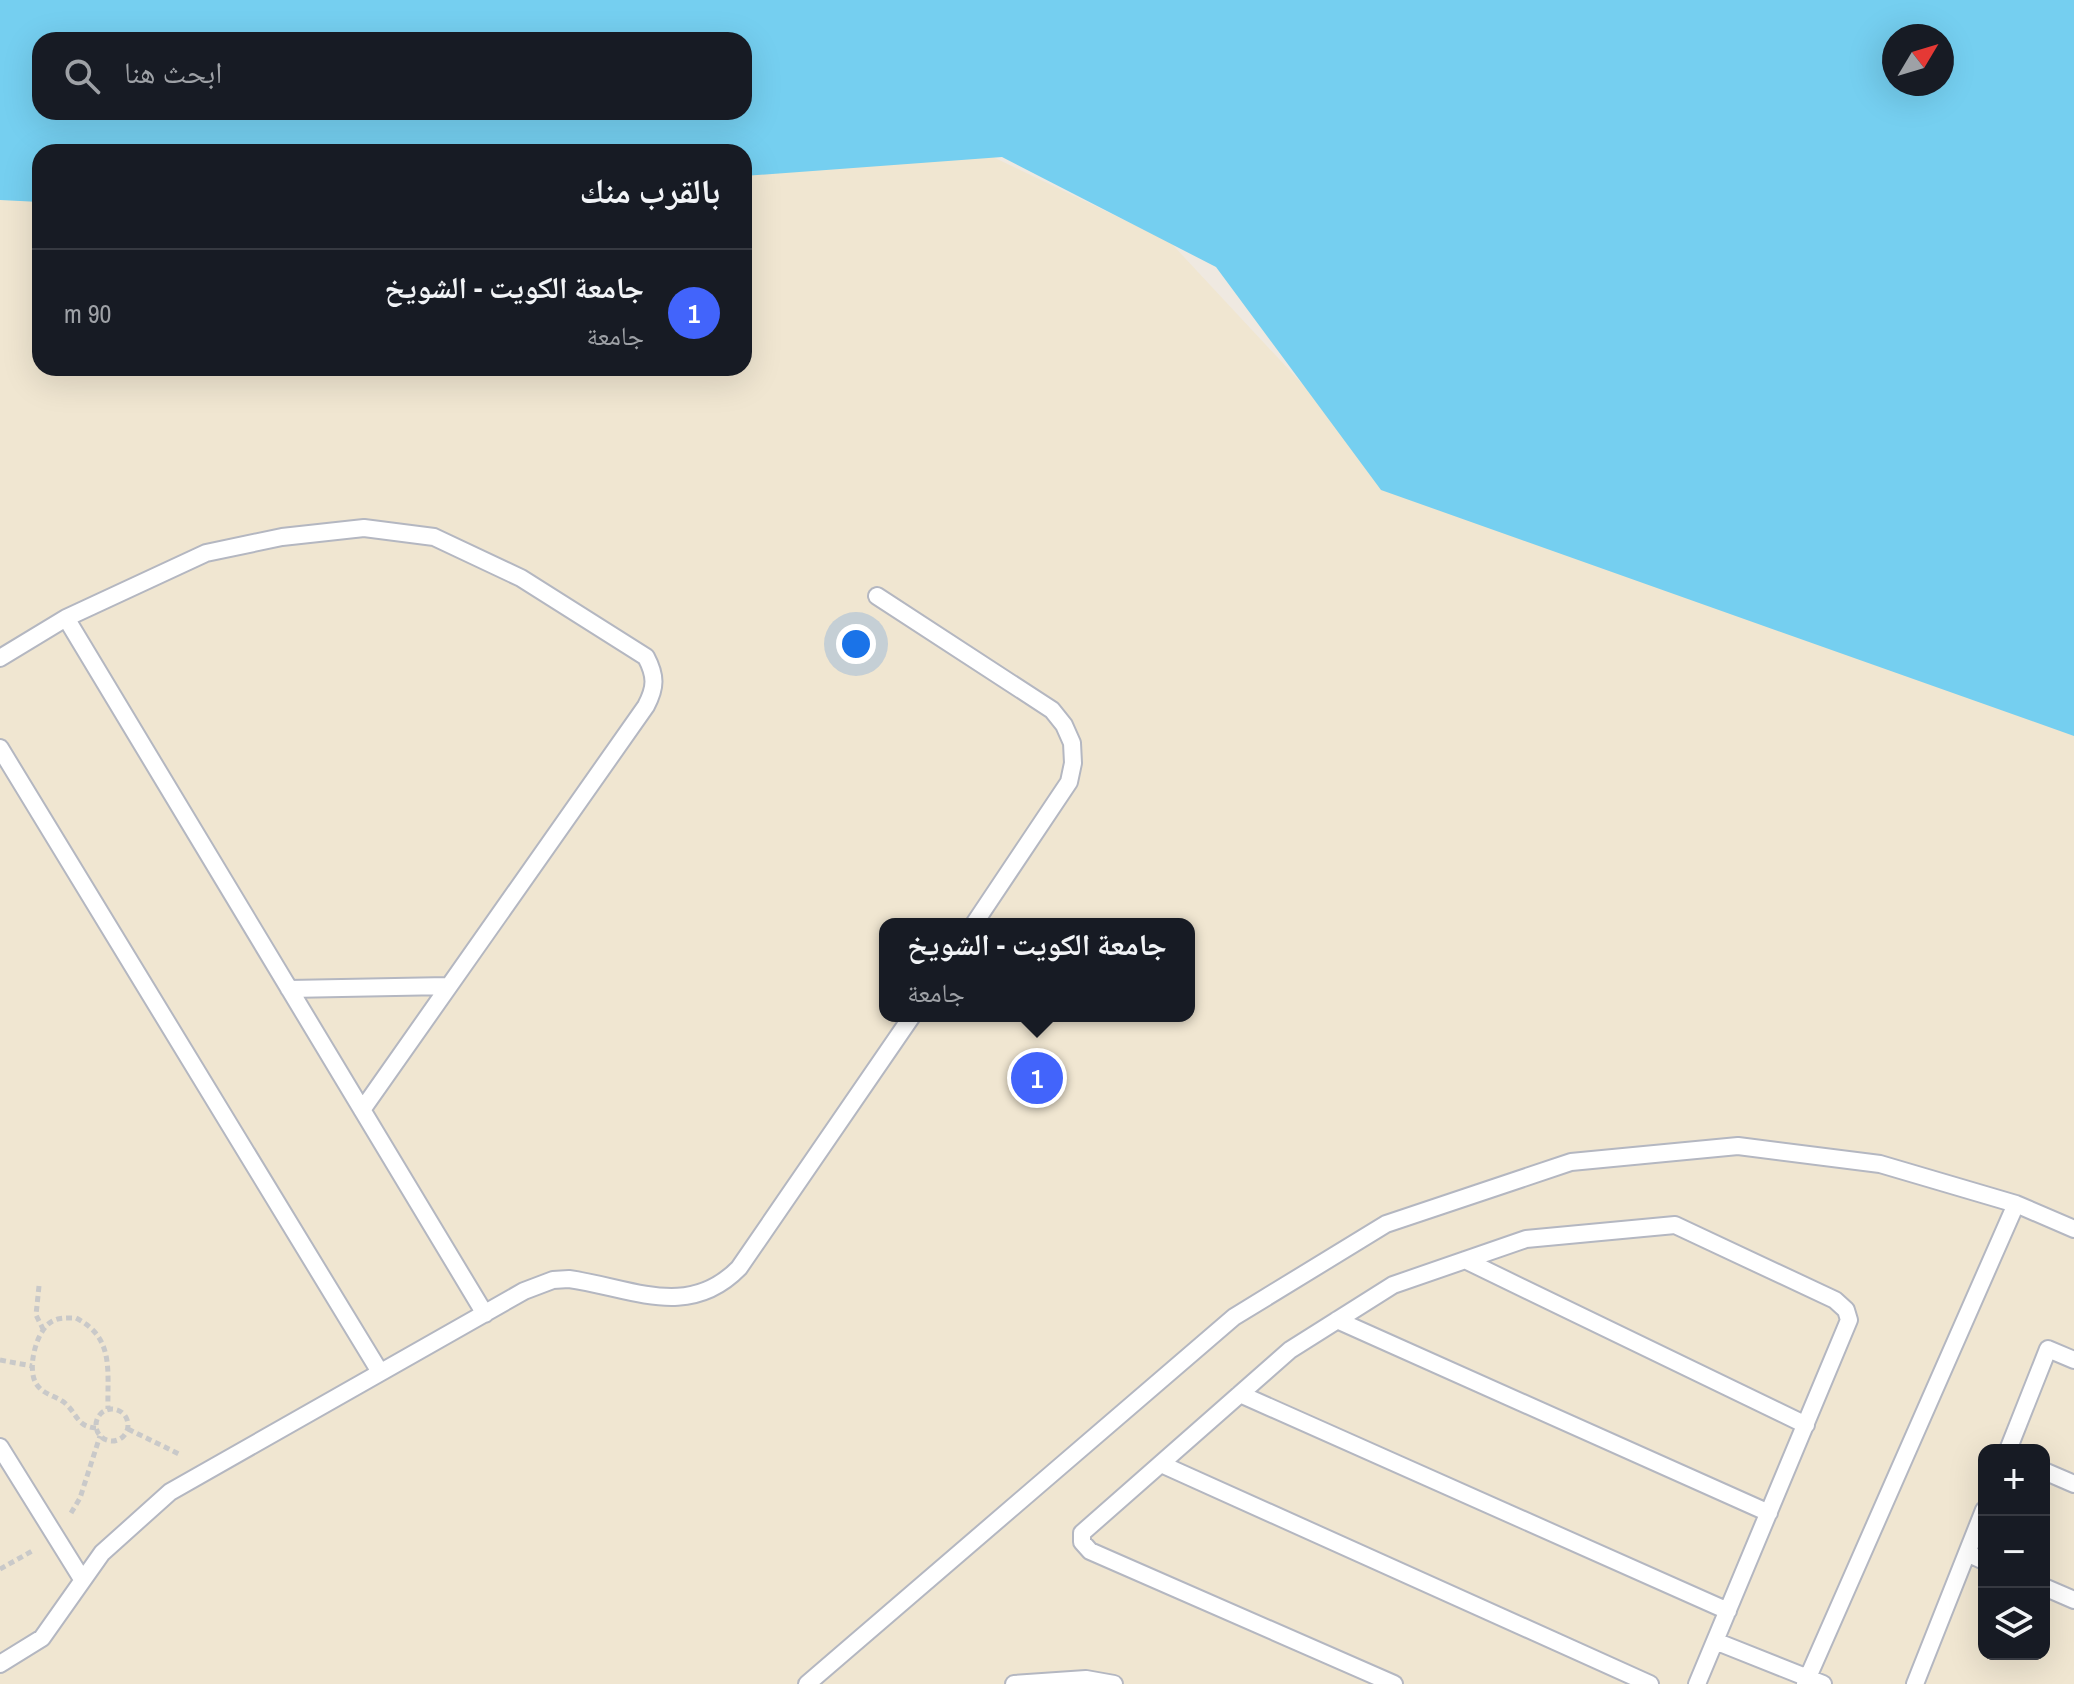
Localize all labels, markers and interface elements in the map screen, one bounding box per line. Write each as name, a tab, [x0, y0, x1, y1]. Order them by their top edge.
north arrow	[1882, 24, 1954, 96]
search box	[32, 32, 752, 120]
text: ابحث هنا	[124, 52, 222, 92]
icon: search	[60, 54, 104, 98]
text: بالقرب منك	[580, 168, 720, 214]
text: جامعة الكويت - الشويخ	[385, 267, 644, 307]
text: 90 m	[64, 296, 111, 331]
text: 1	[688, 296, 700, 331]
text: جامعة	[587, 318, 644, 353]
your location	[836, 624, 876, 664]
popup	[879, 918, 1195, 1022]
text: جامعة الكويت - الشويخ	[907, 924, 1167, 964]
text: جامعة	[907, 975, 965, 1010]
pin: 1	[1011, 1048, 1063, 1108]
map controls	[1978, 1444, 2050, 1660]
button: +	[1978, 1444, 2050, 1516]
button: −	[1978, 1516, 2050, 1588]
button: layers	[1978, 1588, 2050, 1660]

